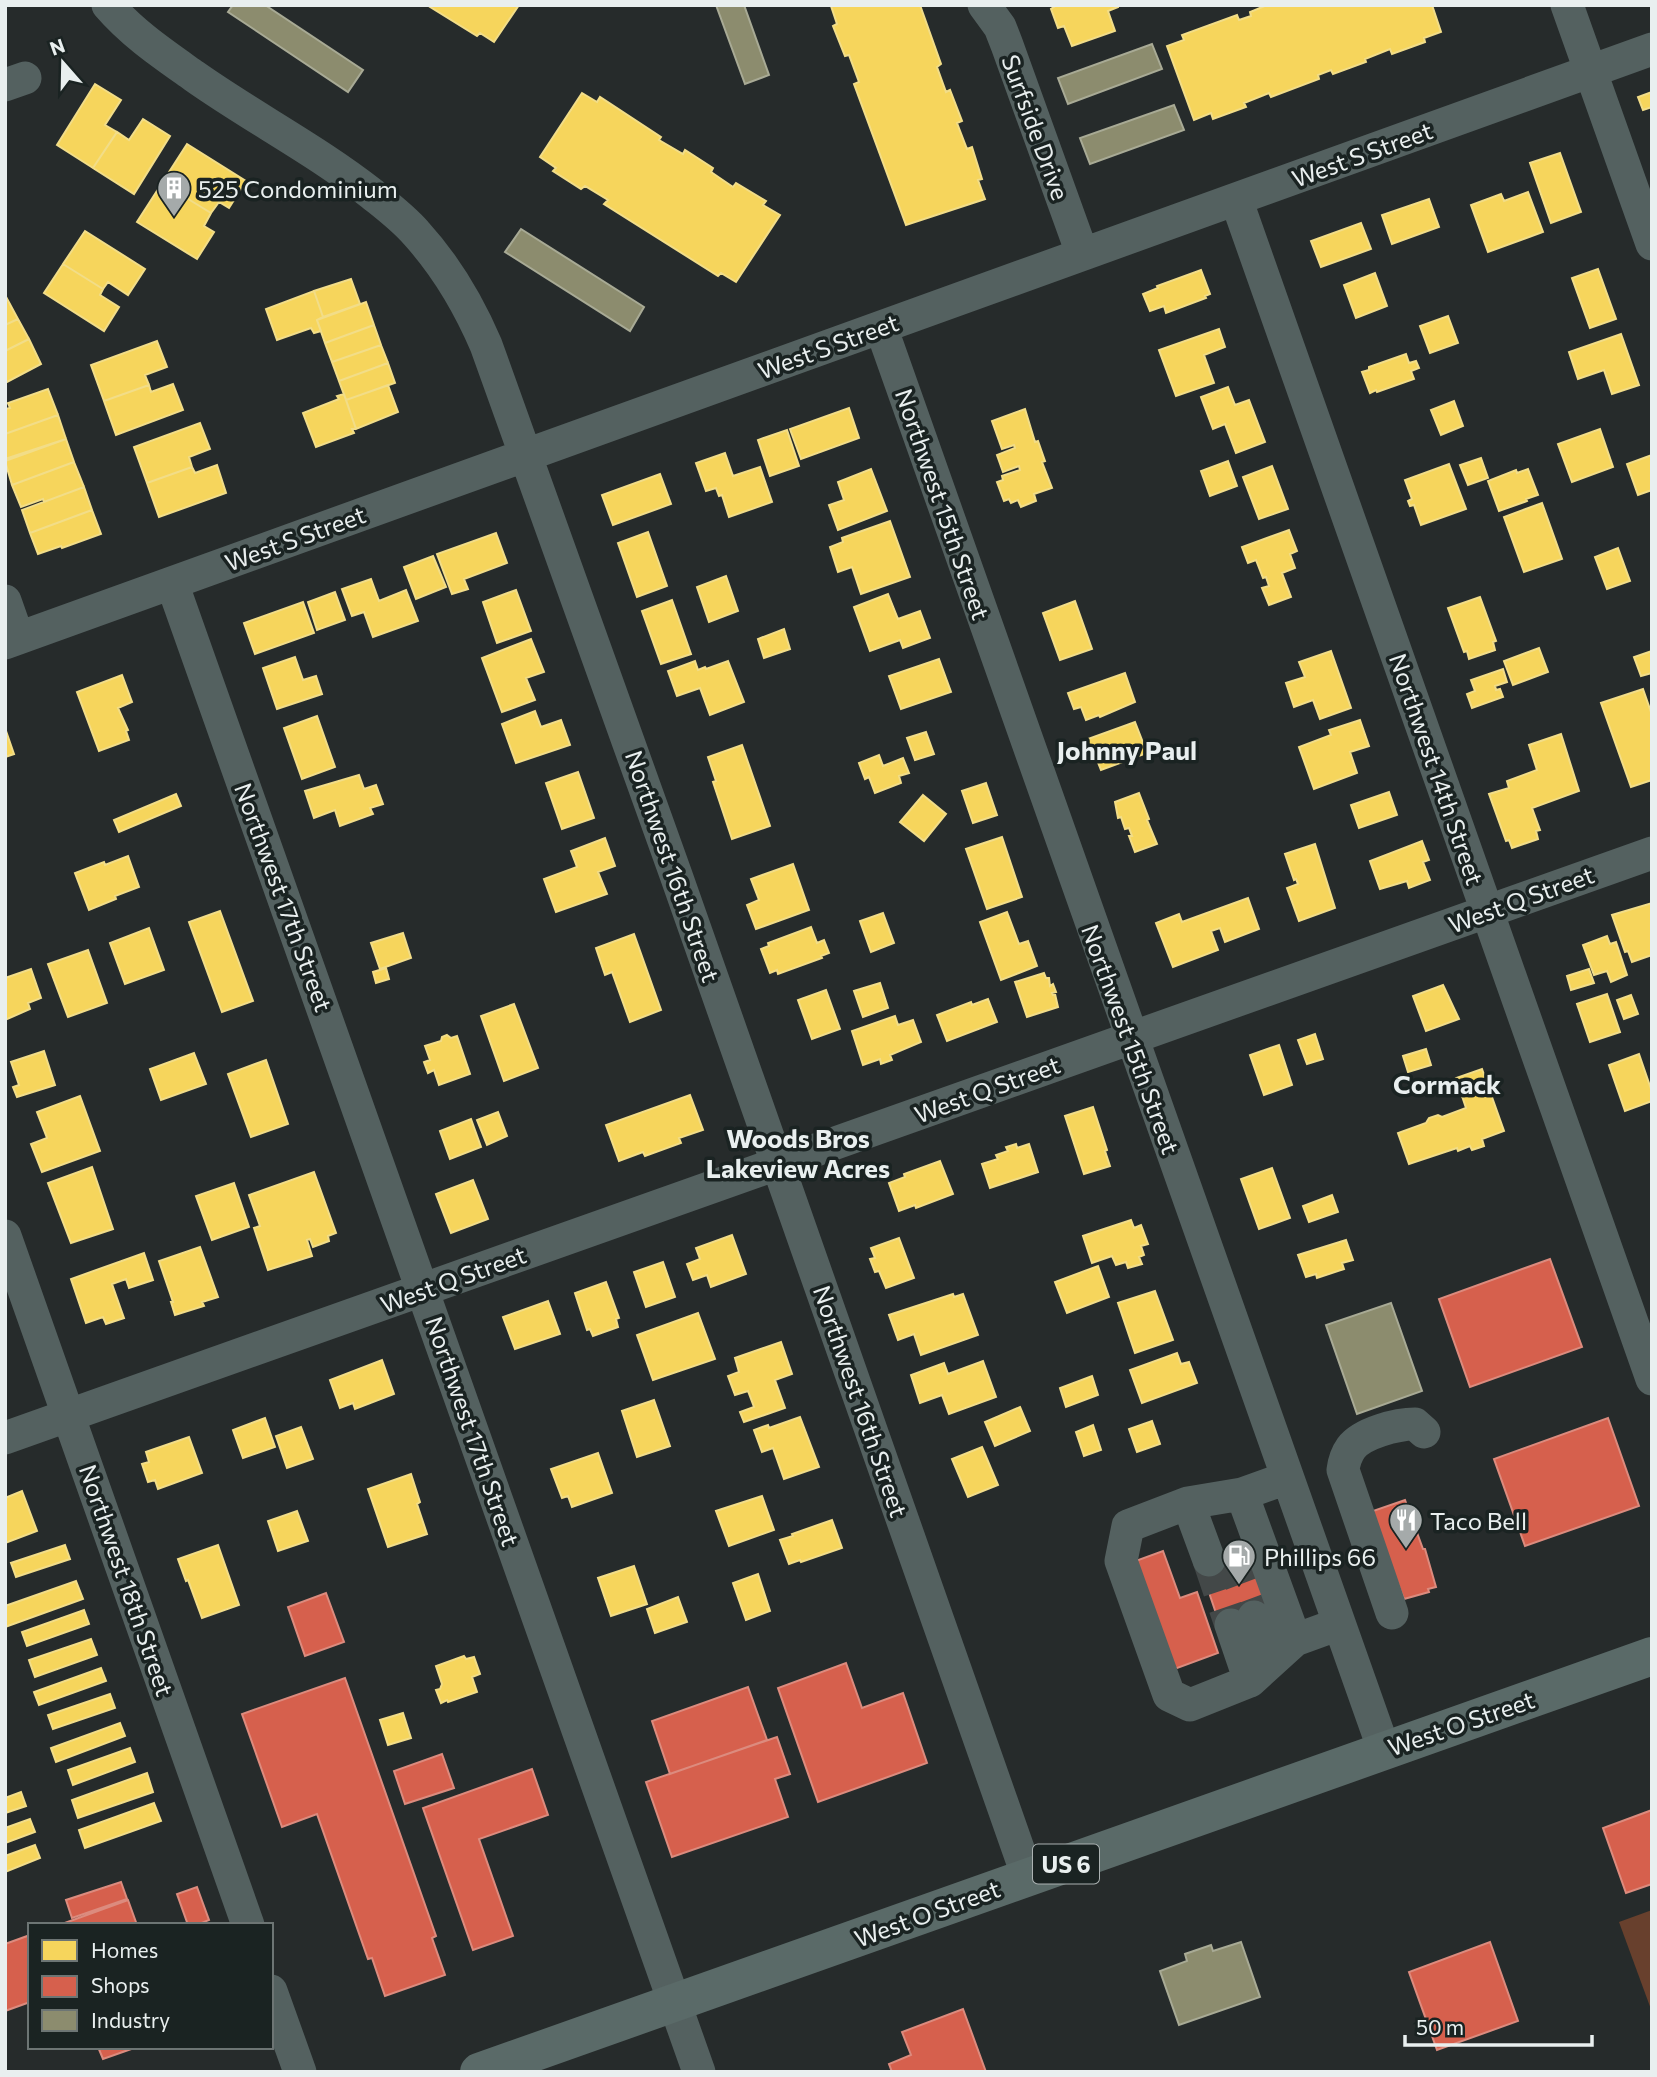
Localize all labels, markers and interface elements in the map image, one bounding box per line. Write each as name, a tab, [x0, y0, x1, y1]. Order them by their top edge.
north arrow	[28, 28, 98, 98]
text: N	[46, 33, 68, 60]
street label: Surfside Drive	[996, 50, 1076, 204]
street label: West S Street	[1288, 115, 1436, 193]
building icon: 525 Condominium	[155, 169, 193, 218]
place label: 525 Condominium	[198, 174, 398, 203]
street label: West S Street	[754, 307, 902, 385]
street label: Northwest 15th Street	[890, 385, 996, 623]
street label: West S Street	[221, 499, 369, 577]
street label: Northwest 14th Street	[1384, 650, 1490, 889]
district label: Johnny Paul	[1057, 734, 1197, 765]
street label: Northwest 16th Street	[620, 746, 726, 986]
street label: Northwest 17th Street	[229, 779, 339, 1015]
street label: West Q Street	[1444, 859, 1598, 939]
street label: Northwest 15th Street	[1076, 920, 1186, 1158]
street label: West Q Street	[910, 1049, 1064, 1129]
district label: Cormack	[1393, 1068, 1501, 1099]
district label: Woods Bros Lakeview Acres	[706, 1122, 890, 1183]
street label: West Q Street	[376, 1239, 530, 1319]
street label: Northwest 16th Street	[808, 1281, 914, 1521]
street label: Northwest 17th Street	[420, 1312, 526, 1550]
street label: Northwest 18th Street	[74, 1460, 180, 1700]
restaurant icon: Taco Bell	[1387, 1501, 1425, 1550]
place label: Taco Bell	[1430, 1506, 1527, 1535]
fuel station icon: Phillips 66	[1220, 1537, 1258, 1586]
place label: Phillips 66	[1264, 1542, 1376, 1571]
street label: West O Street	[1384, 1684, 1538, 1762]
road number: US 6	[1033, 1844, 1099, 1884]
street label: West O Street	[850, 1873, 1004, 1953]
legend	[28, 1923, 273, 2049]
text: Homes	[91, 1937, 158, 1962]
text: Shops	[91, 1972, 150, 1997]
scale bar	[1405, 2004, 1592, 2048]
text: Industry	[91, 2007, 170, 2032]
text: 50 m	[1416, 2014, 1464, 2039]

